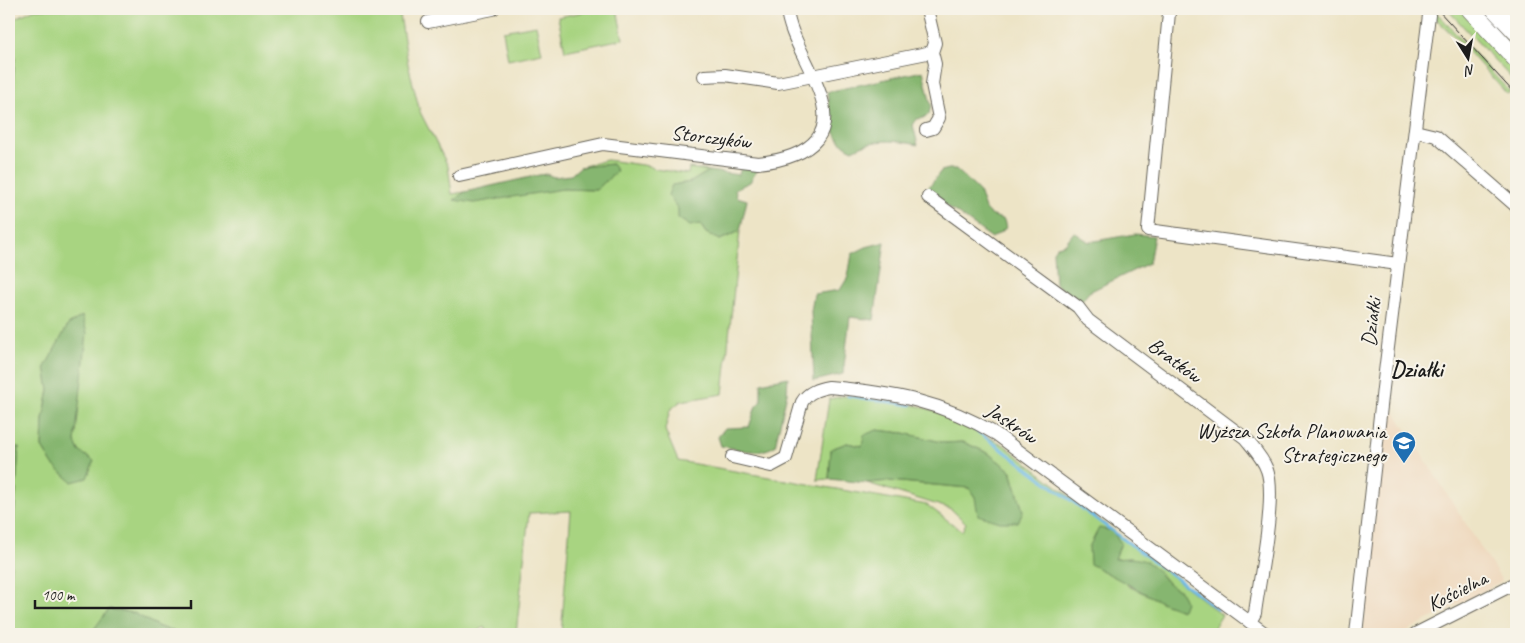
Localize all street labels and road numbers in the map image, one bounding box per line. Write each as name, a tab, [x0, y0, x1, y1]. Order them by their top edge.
street label: Storczyków	[670, 119, 754, 155]
street label: Działki	[1355, 293, 1387, 348]
street label: Bratków	[1143, 331, 1209, 390]
street label: Jaskrów	[981, 396, 1044, 451]
street label: Kościelna	[1423, 564, 1493, 617]

